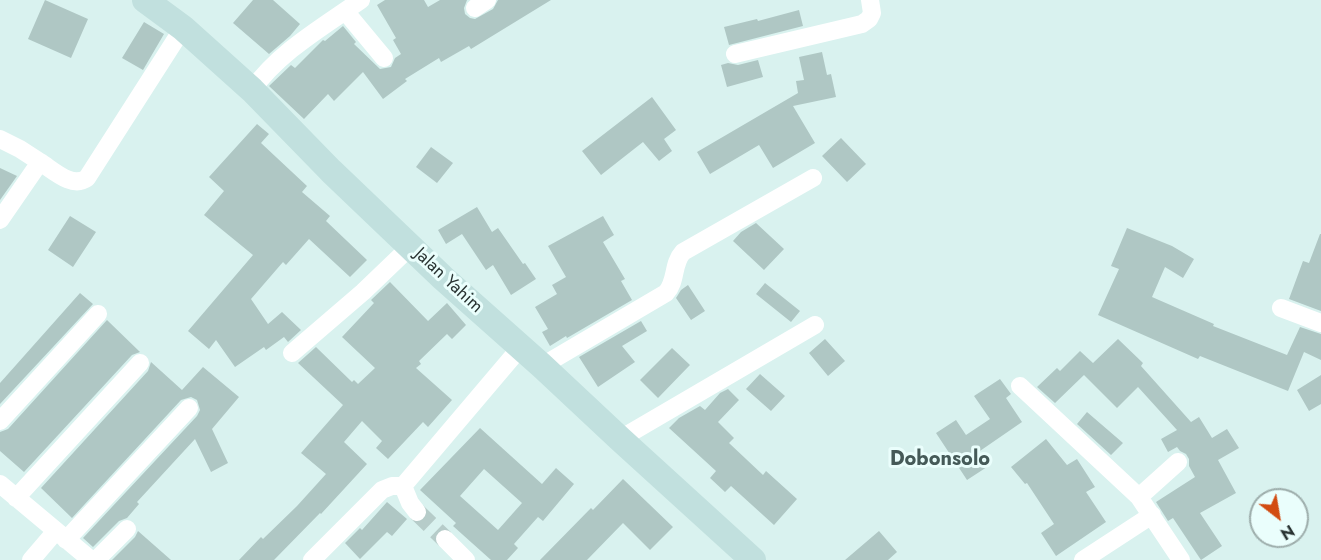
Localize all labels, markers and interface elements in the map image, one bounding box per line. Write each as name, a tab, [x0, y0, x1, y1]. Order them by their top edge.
street label: Jalan Yahim	[409, 244, 487, 318]
district label: Dobonsolo	[890, 448, 990, 472]
north arrow	[1249, 488, 1309, 548]
text: N	[1276, 519, 1299, 545]

